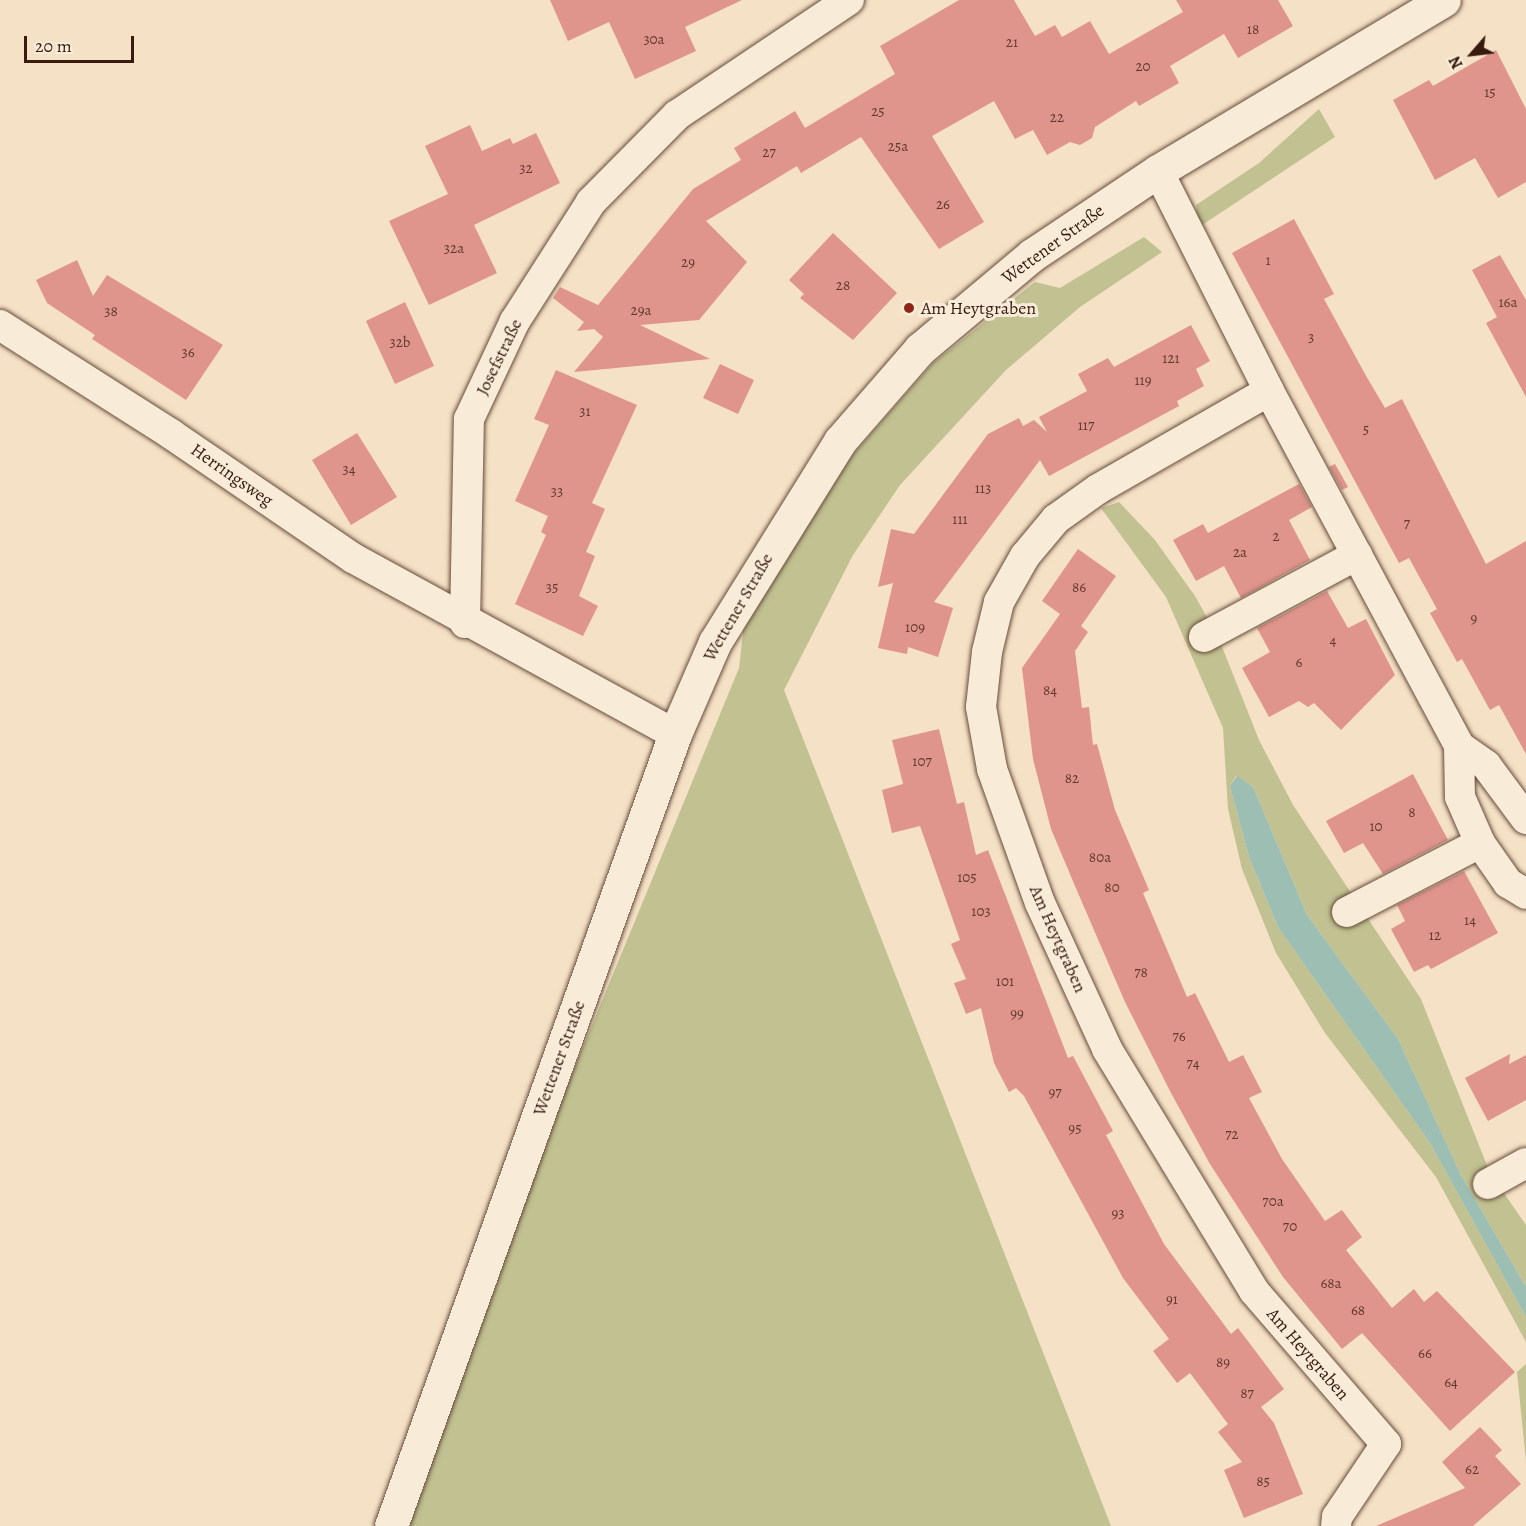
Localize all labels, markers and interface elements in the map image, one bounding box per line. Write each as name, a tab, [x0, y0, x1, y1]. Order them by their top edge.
house number: 18	[1247, 21, 1259, 39]
scale bar	[27, 24, 136, 62]
north arrow	[1442, 24, 1502, 84]
house number: 30a	[643, 31, 665, 49]
text: 20 m	[35, 34, 72, 58]
house number: 21	[1006, 34, 1018, 52]
text: N	[1444, 52, 1469, 73]
house number: 20	[1135, 58, 1151, 76]
house number: 15	[1484, 84, 1496, 102]
house number: 25	[871, 103, 885, 121]
house number: 22	[1050, 109, 1064, 127]
house number: 25a	[888, 138, 908, 156]
house number: 27	[762, 144, 776, 162]
house number: 32	[519, 160, 533, 178]
house number: 26	[936, 196, 950, 214]
street label: Wettener Straße	[998, 200, 1108, 288]
house number: 32a	[444, 240, 464, 258]
house number: 1	[1265, 252, 1271, 270]
house number: 29	[681, 254, 695, 272]
house number: 28	[836, 277, 850, 295]
house number: 16a	[1498, 294, 1518, 312]
place label: Am Heytgraben	[921, 297, 1036, 319]
marker: Am Heytgraben	[902, 301, 916, 315]
house number: 29a	[631, 302, 651, 320]
house number: 38	[104, 303, 118, 321]
street label: Josefstraße	[471, 315, 527, 399]
house number: 3	[1308, 329, 1314, 347]
house number: 32b	[390, 334, 410, 352]
house number: 36	[181, 344, 195, 362]
house number: 121	[1162, 350, 1180, 368]
house number: 119	[1134, 372, 1152, 390]
house number: 31	[579, 403, 591, 421]
house number: 117	[1078, 417, 1094, 435]
house number: 5	[1363, 421, 1369, 439]
street label: Herringsweg	[187, 439, 277, 511]
house number: 34	[342, 461, 356, 479]
house number: 113	[975, 480, 991, 498]
house number: 33	[551, 483, 563, 501]
house number: 111	[952, 511, 968, 529]
house number: 7	[1404, 515, 1410, 533]
house number: 2	[1272, 528, 1280, 546]
house number: 2a	[1233, 544, 1247, 562]
street label: Wettener Straße	[698, 549, 778, 665]
house number: 35	[546, 579, 558, 597]
house number: 86	[1072, 579, 1086, 597]
house number: 9	[1471, 610, 1477, 628]
house number: 109	[905, 619, 925, 637]
house number: 4	[1330, 632, 1336, 650]
house number: 6	[1296, 654, 1302, 672]
house number: 84	[1043, 682, 1057, 700]
house number: 107	[912, 753, 932, 771]
house number: 82	[1065, 770, 1079, 788]
house number: 8	[1408, 804, 1416, 822]
house number: 10	[1369, 818, 1383, 836]
house number: 80a	[1089, 849, 1111, 867]
house number: 105	[957, 869, 977, 887]
house number: 80	[1104, 879, 1120, 897]
street label: Am Heytgraben	[1025, 882, 1091, 996]
house number: 103	[971, 903, 991, 921]
house number: 14	[1464, 912, 1476, 930]
house number: 12	[1429, 927, 1441, 945]
house number: 78	[1134, 964, 1148, 982]
house number: 101	[996, 973, 1014, 991]
street label: Wettener Straße	[528, 997, 590, 1119]
house number: 99	[1010, 1005, 1024, 1023]
house number: 76	[1172, 1028, 1186, 1046]
house number: 74	[1186, 1055, 1200, 1073]
house number: 97	[1048, 1084, 1062, 1102]
house number: 95	[1068, 1120, 1082, 1138]
house number: 72	[1225, 1126, 1239, 1144]
house number: 70a	[1262, 1193, 1284, 1211]
house number: 93	[1111, 1205, 1125, 1223]
house number: 70	[1283, 1218, 1297, 1236]
house number: 68a	[1320, 1275, 1342, 1293]
house number: 91	[1166, 1291, 1178, 1309]
house number: 68	[1351, 1302, 1365, 1320]
street label: Am Heytgraben	[1262, 1303, 1354, 1405]
house number: 66	[1418, 1345, 1432, 1363]
house number: 89	[1216, 1354, 1230, 1372]
house number: 64	[1444, 1374, 1458, 1392]
house number: 87	[1240, 1385, 1254, 1403]
house number: 62	[1465, 1461, 1479, 1479]
house number: 85	[1256, 1473, 1270, 1491]

